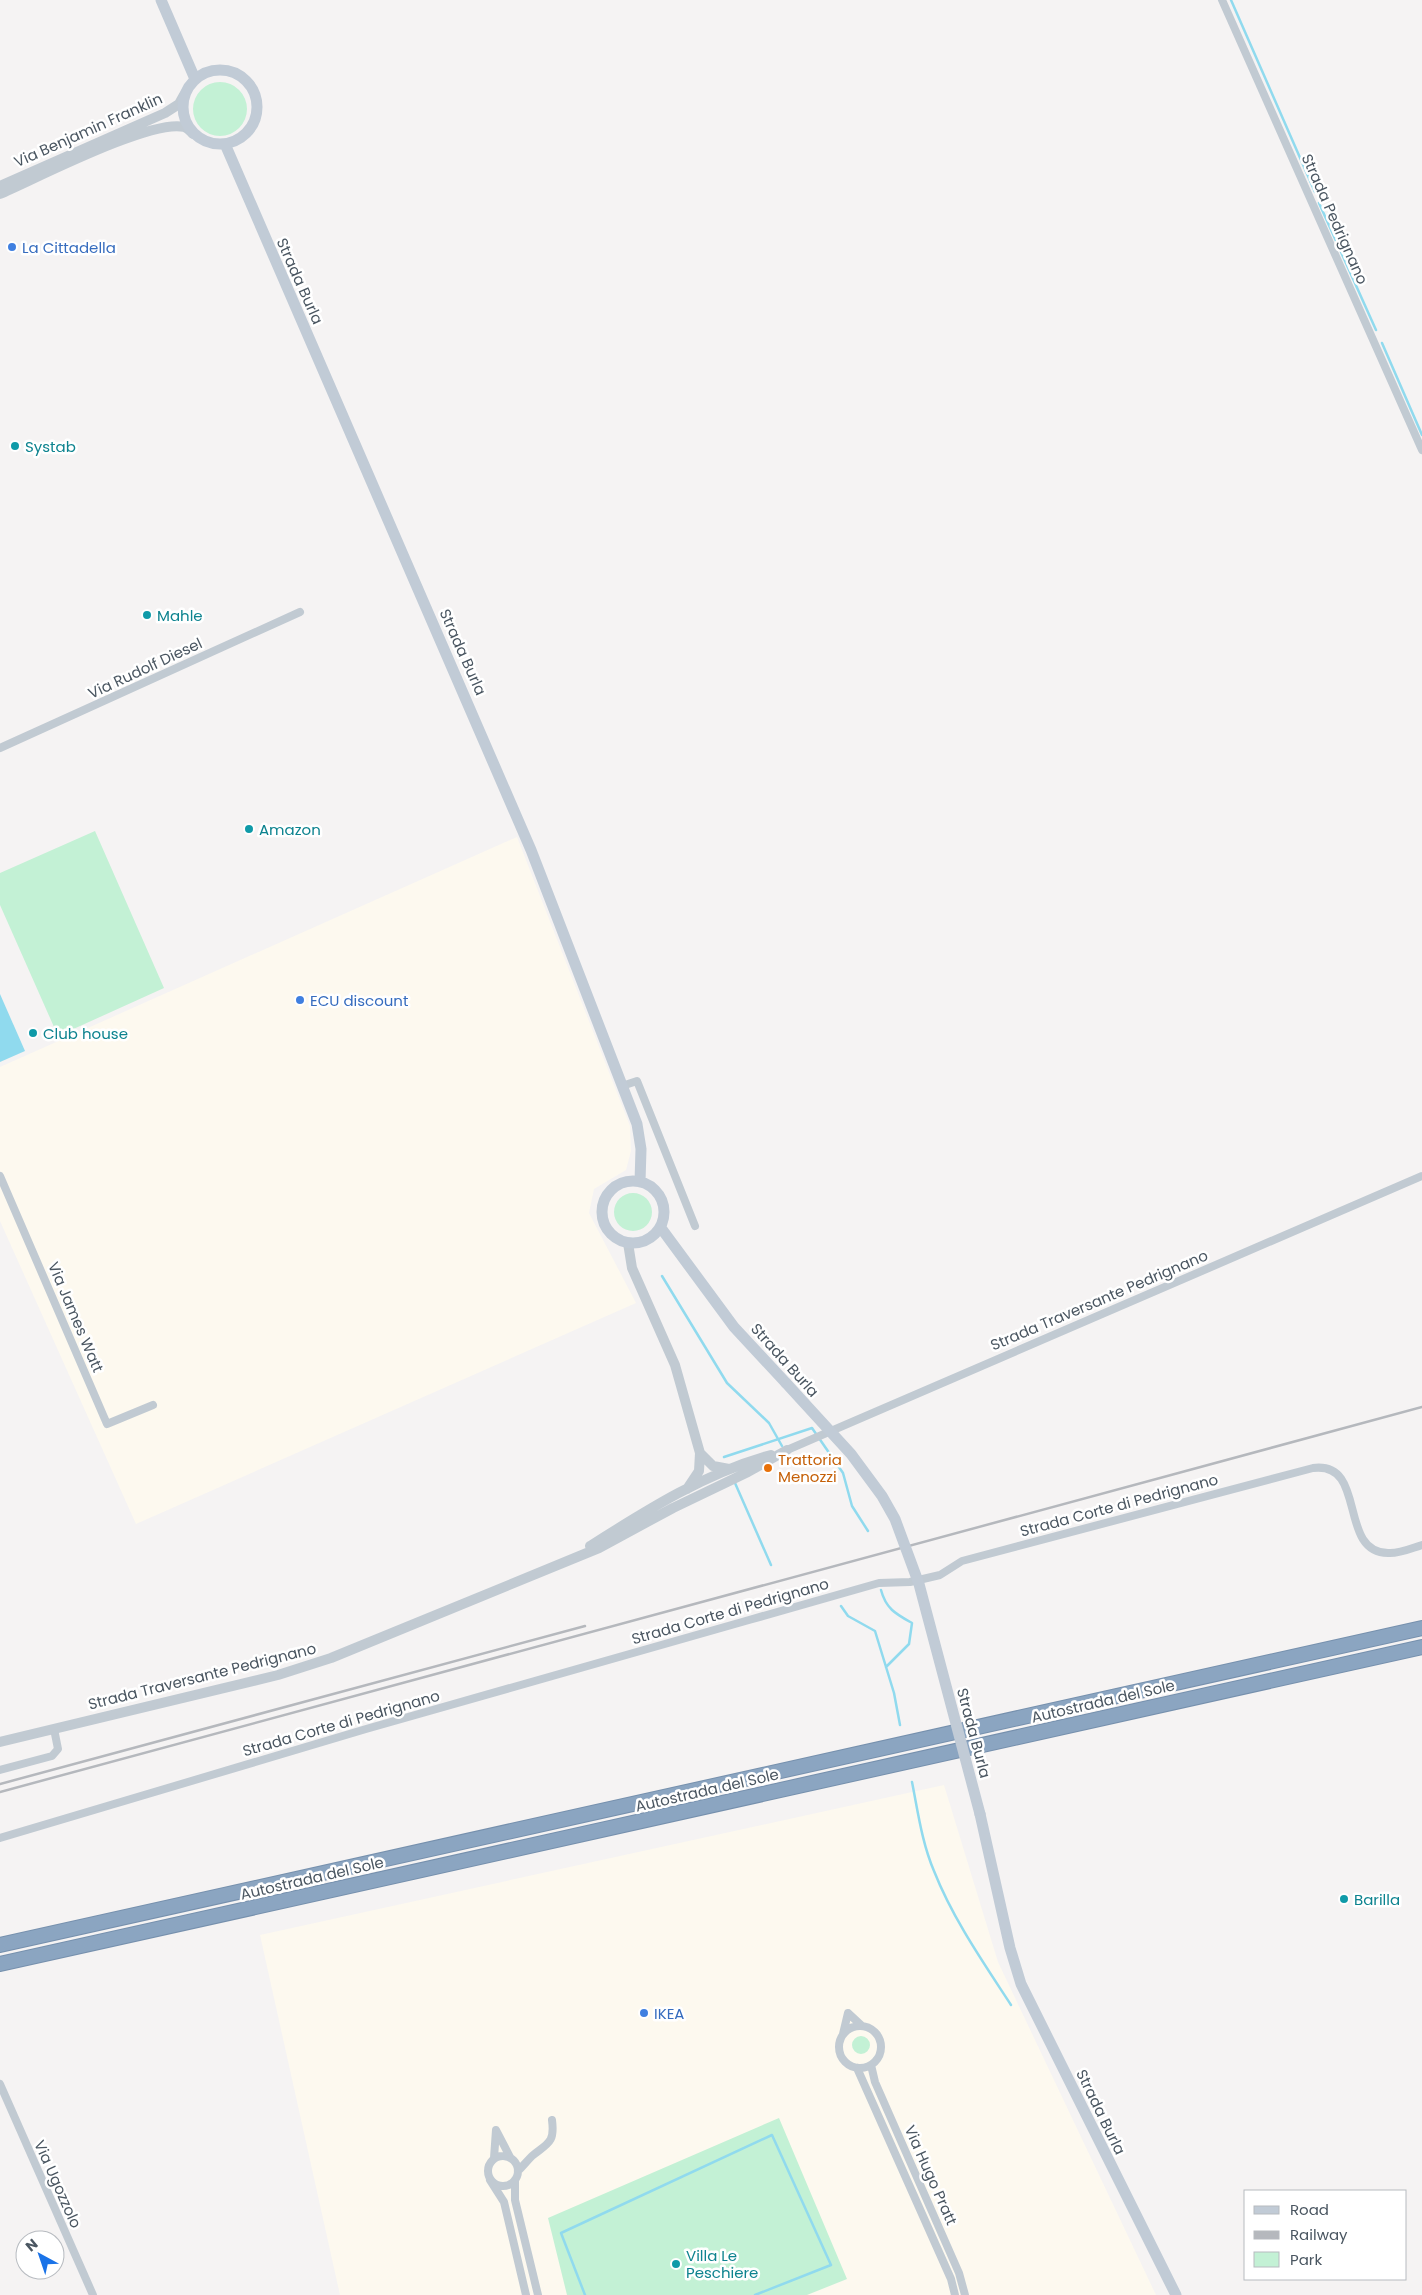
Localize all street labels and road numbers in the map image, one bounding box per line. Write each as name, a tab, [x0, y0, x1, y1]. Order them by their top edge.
street label: Via Benjamin Franklin	[11, 88, 165, 172]
street label: Strada Pedrignano	[1297, 150, 1373, 288]
street label: Strada Burla	[272, 234, 328, 328]
street label: Strada Burla	[435, 605, 491, 699]
street label: Via Rudolf Diesel	[85, 632, 205, 704]
street label: Strada Traversante Pedrignano	[987, 1245, 1211, 1355]
street label: Via James Watt	[43, 1258, 109, 1376]
street label: Strada Burla	[746, 1319, 824, 1401]
street label: Strada Corte di Pedrignano	[1018, 1468, 1220, 1542]
street label: Strada Corte di Pedrignano	[629, 1573, 831, 1649]
street label: Strada Traversante Pedrignano	[86, 1637, 318, 1715]
street label: Autostrada del Sole	[1029, 1674, 1177, 1728]
street label: Strada Corte di Pedrignano	[240, 1685, 442, 1761]
street label: Strada Burla	[952, 1686, 996, 1780]
street label: Autostrada del Sole	[633, 1763, 781, 1817]
street label: Autostrada del Sole	[238, 1851, 386, 1905]
street label: Strada Burla	[1071, 2066, 1131, 2158]
street label: Via Hugo Pratt	[900, 2122, 962, 2228]
street label: Via Ugozzolo	[29, 2137, 87, 2231]

